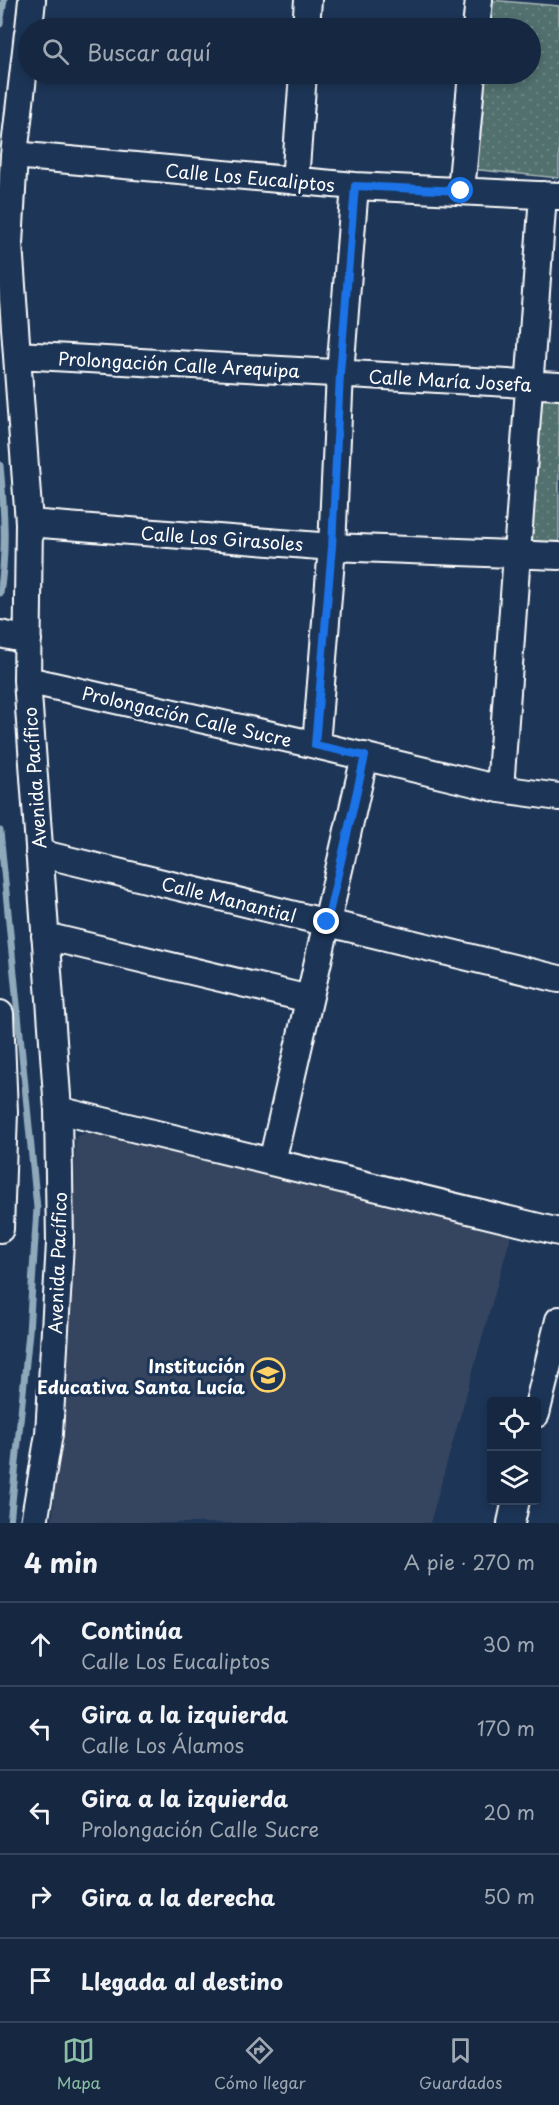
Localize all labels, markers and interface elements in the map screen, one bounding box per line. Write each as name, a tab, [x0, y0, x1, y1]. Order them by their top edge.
search box	[18, 18, 541, 84]
icon: search	[39, 35, 72, 68]
text: Buscar aquí	[87, 35, 211, 68]
street label: Calle Los Eucaliptos	[164, 156, 336, 198]
route start	[447, 177, 473, 203]
street label: Prolongación Calle Arequipa	[58, 344, 301, 384]
street label: Calle María Josefa	[368, 362, 533, 398]
street label: Calle Los Girasoles	[140, 519, 304, 557]
street label: Prolongación Calle Sucre	[80, 679, 294, 753]
street label: Avenida Pacífico	[16, 706, 52, 850]
street label: Calle Manantial	[159, 869, 299, 929]
route end	[313, 908, 339, 934]
street label: Avenida Pacífico	[41, 1192, 73, 1334]
place label: Institución Educativa Santa Lucía	[37, 1352, 245, 1400]
school or university icon: Institución Educativa Santa Lucía	[250, 1357, 286, 1393]
map controls	[487, 1397, 541, 1505]
button: locate	[487, 1397, 541, 1451]
button: layers	[487, 1451, 541, 1505]
text: 4 min	[24, 1543, 98, 1582]
text: A pie · 270 m	[404, 1547, 535, 1577]
text: Continúa	[81, 1613, 183, 1646]
icon: ahead	[24, 1628, 57, 1661]
text: 30 m	[482, 1629, 535, 1659]
text: Calle Los Eucaliptos	[81, 1646, 270, 1676]
text: Gira a la izquierda	[81, 1697, 288, 1730]
icon: left	[24, 1712, 57, 1745]
text: 170 m	[477, 1713, 535, 1743]
text: Calle Los Álamos	[81, 1730, 244, 1760]
text: Gira a la izquierda	[81, 1781, 288, 1814]
icon: left	[24, 1796, 57, 1829]
text: 20 m	[483, 1797, 535, 1827]
text: Prolongación Calle Sucre	[81, 1814, 319, 1844]
icon: right	[24, 1880, 57, 1913]
text: Gira a la derecha	[81, 1880, 275, 1913]
text: 50 m	[483, 1881, 535, 1911]
icon: arrive	[24, 1964, 57, 1997]
text: Llegada al destino	[81, 1964, 283, 1997]
tab: Mapa	[57, 2034, 101, 2094]
tab: Cómo llegar	[214, 2034, 306, 2094]
tab: Guardados	[419, 2034, 502, 2094]

